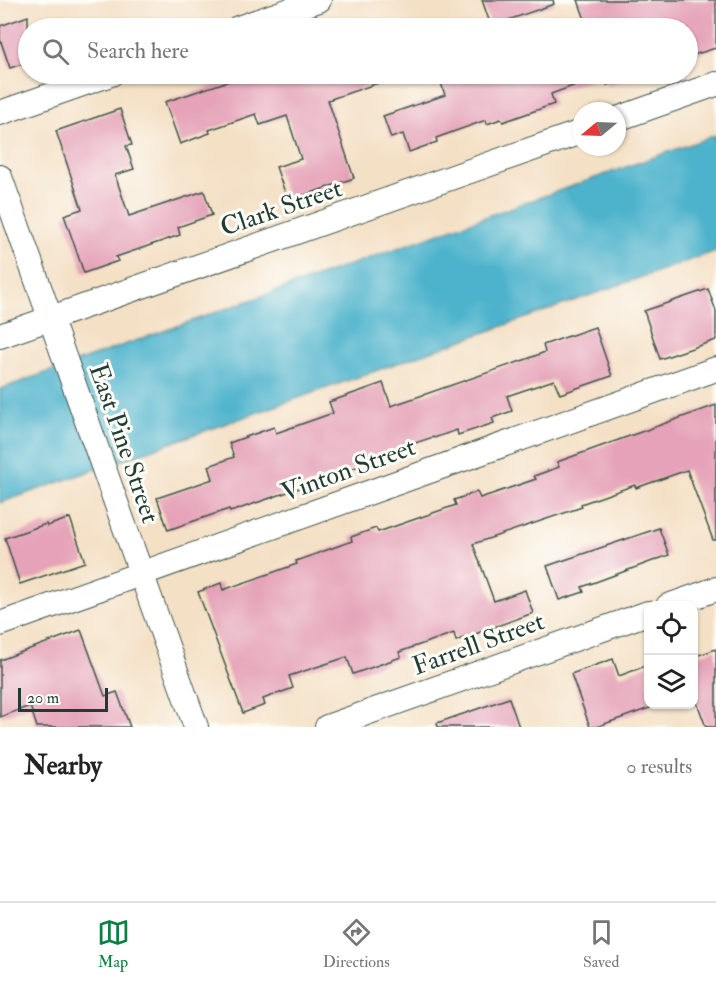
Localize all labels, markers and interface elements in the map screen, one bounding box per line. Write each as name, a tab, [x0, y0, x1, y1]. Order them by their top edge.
search box	[18, 18, 698, 84]
icon: search	[39, 35, 72, 68]
text: Search here	[87, 37, 189, 65]
north arrow	[572, 102, 626, 156]
street label: Clark Street	[216, 172, 346, 244]
street label: East Pine Street	[82, 359, 166, 527]
street label: Vinton Street	[277, 431, 420, 509]
map controls	[644, 601, 698, 709]
button: locate	[644, 601, 698, 655]
street label: Farrell Street	[408, 605, 549, 683]
button: layers	[644, 655, 698, 709]
scale bar	[18, 685, 108, 712]
text: 20 m	[27, 688, 59, 708]
text: Nearby	[24, 750, 102, 782]
text: 0 results	[626, 754, 692, 779]
tab: Map	[97, 916, 130, 972]
tab: Directions	[323, 916, 390, 972]
tab: Saved	[583, 916, 619, 972]

